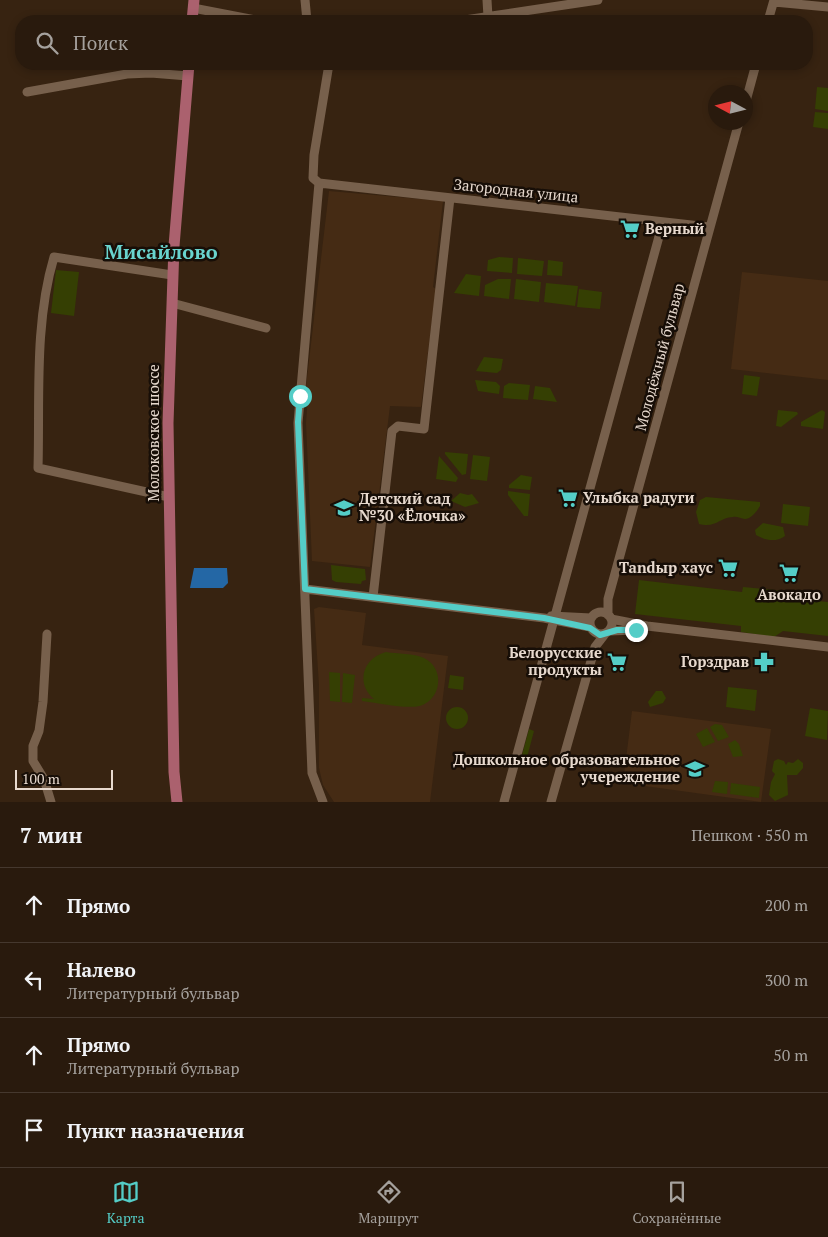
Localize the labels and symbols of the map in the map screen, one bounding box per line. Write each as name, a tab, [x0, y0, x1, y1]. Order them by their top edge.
north arrow	[708, 85, 753, 130]
street label: Загородная улица	[453, 174, 580, 207]
supermarket icon: Верный	[619, 218, 641, 240]
place label: Верный	[645, 218, 704, 238]
district label: Мисайлово	[104, 238, 218, 265]
street label: Молодёжный бульвар	[630, 281, 688, 433]
street label: Молоковское шоссе	[143, 364, 163, 502]
route start	[289, 385, 312, 408]
supermarket icon: Улыбка радуги	[557, 487, 579, 509]
place label: Улыбка радуги	[583, 487, 694, 507]
place label: Детский сад №30 «Ёлочка»	[359, 488, 466, 525]
school or university icon: Детский сад №30 «Ёлочка»	[333, 497, 355, 519]
place label: Tandыр хаус	[619, 557, 713, 577]
supermarket icon: Tandыр хаус	[717, 557, 739, 579]
supermarket icon: Авокадо	[778, 562, 800, 584]
place label: Авокадо	[757, 584, 821, 604]
route end	[625, 619, 648, 642]
place label: Белорусские продукты	[509, 642, 603, 679]
supermarket icon: Белорусские продукты	[606, 651, 628, 673]
place label: Горздрав	[681, 651, 749, 671]
pharmacy icon: Горздрав	[753, 651, 775, 673]
place label: Дошкольное образовательное учереждение	[453, 749, 680, 786]
school or university icon: Дошкольное образовательное учереждение	[684, 758, 706, 780]
scale bar	[15, 767, 112, 790]

